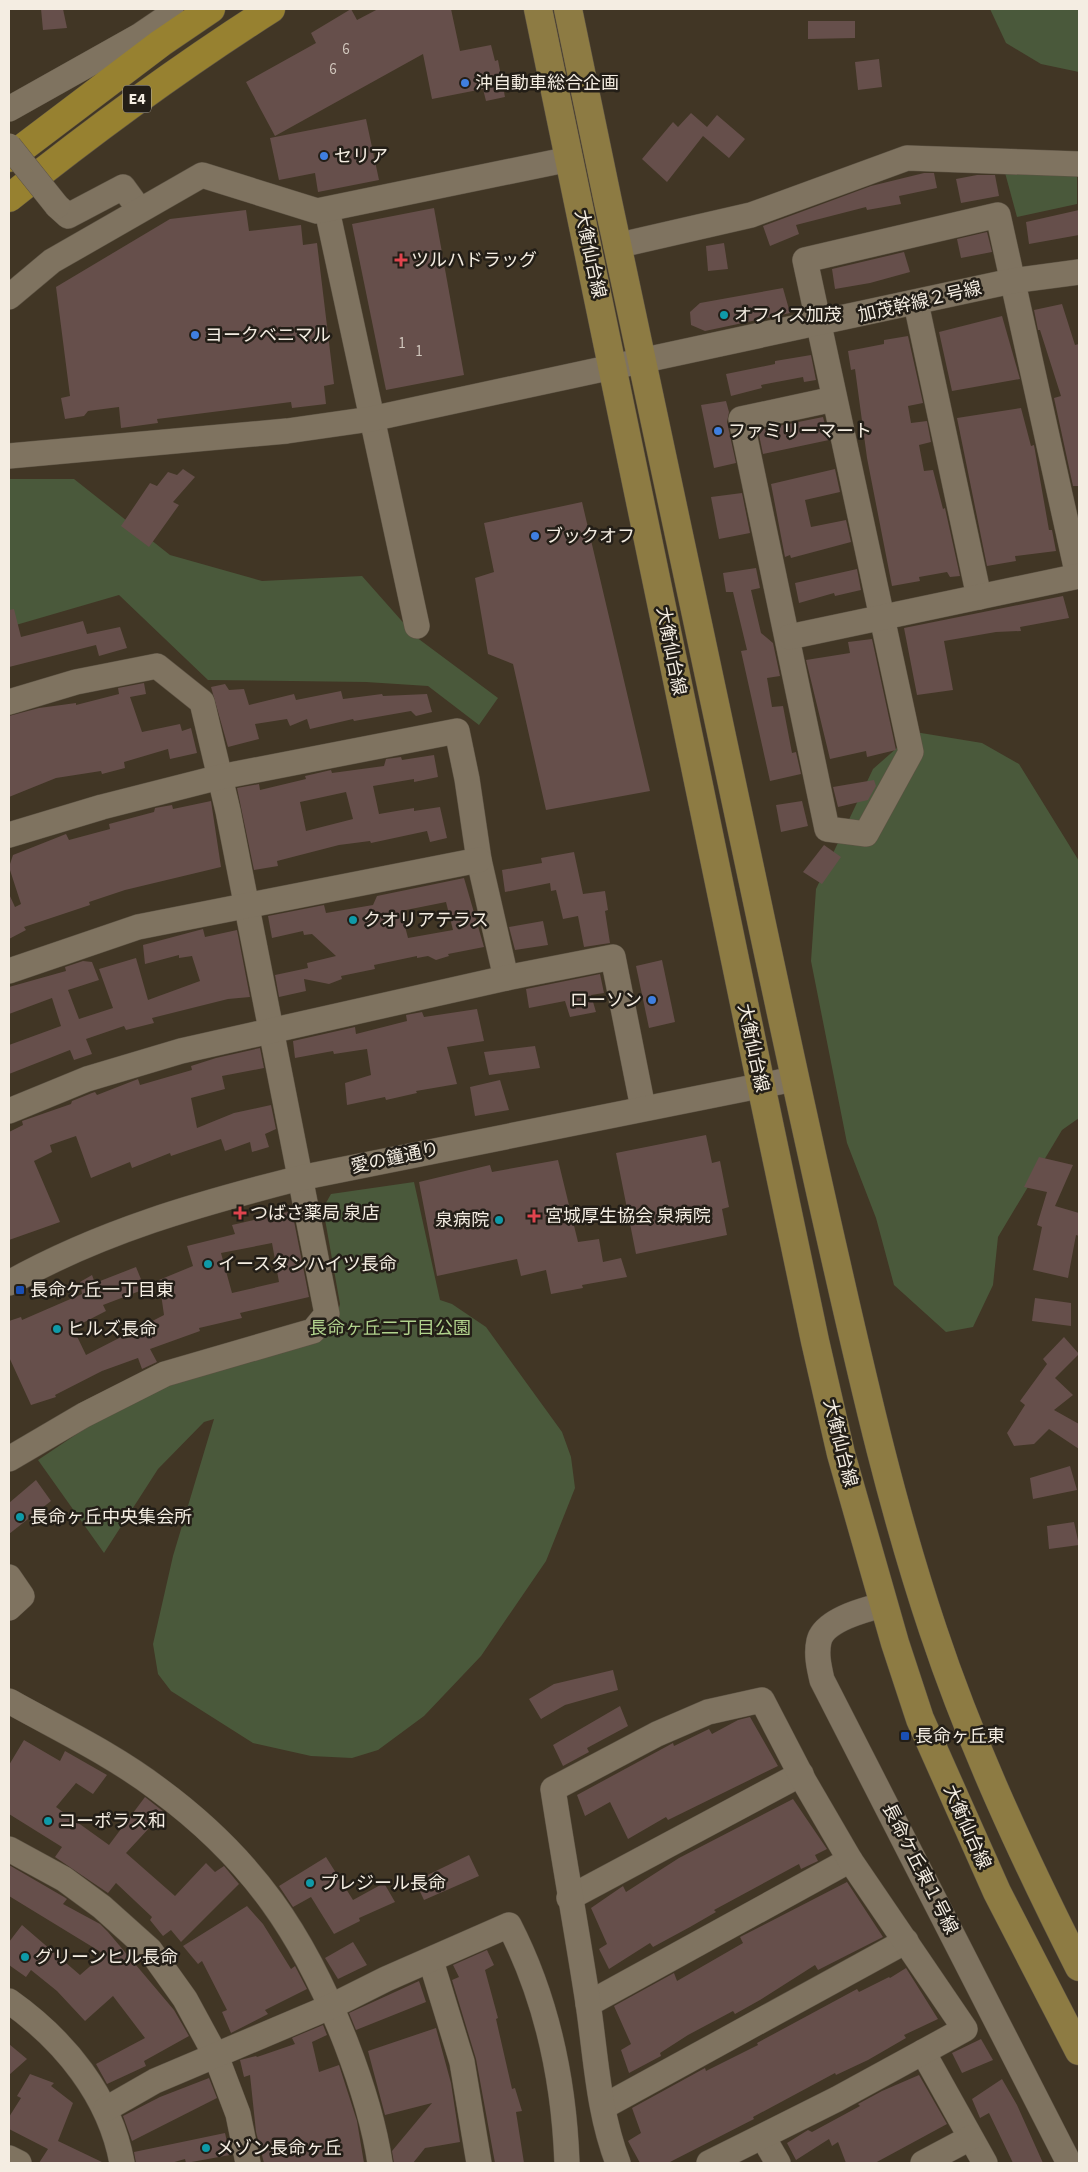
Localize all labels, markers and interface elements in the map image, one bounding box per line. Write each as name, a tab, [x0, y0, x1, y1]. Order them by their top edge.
house number: 6	[342, 39, 350, 60]
house number: 6	[329, 59, 337, 80]
place label: 沖自動車総合企画	[475, 71, 619, 96]
marker: 沖自動車総合企画	[459, 77, 471, 89]
road number: E4	[123, 86, 151, 112]
place label: セリア	[334, 144, 388, 169]
marker: セリア	[318, 150, 330, 162]
street label: 大衡仙台線	[568, 207, 612, 301]
place label: ツルハドラッグ	[411, 248, 537, 273]
marker: ツルハドラッグ	[395, 254, 407, 266]
street label: 加茂幹線２号線	[856, 276, 984, 328]
place label: オフィス加茂	[734, 303, 842, 328]
marker: オフィス加茂	[718, 309, 730, 321]
place label: ヨークベニマル	[205, 323, 331, 348]
marker: ヨークベニマル	[189, 329, 201, 341]
house number: 1	[398, 333, 406, 354]
house number: 1	[415, 341, 423, 362]
place label: ファミリーマート	[728, 419, 872, 444]
marker: ファミリーマート	[712, 425, 724, 437]
place label: ブックオフ	[545, 524, 635, 549]
marker: ブックオフ	[529, 530, 541, 542]
street label: 大衡仙台線	[650, 604, 692, 698]
place label: クオリアテラス	[363, 908, 489, 933]
marker: クオリアテラス	[347, 914, 359, 926]
place label: ローソン	[570, 988, 642, 1013]
marker: ローソン	[646, 994, 658, 1006]
street label: 大衡仙台線	[731, 1001, 775, 1095]
street label: 愛の鐘通り	[348, 1136, 442, 1180]
place label: つばさ薬局 泉店	[250, 1201, 380, 1226]
place label: 宮城厚生協会 泉病院	[545, 1204, 711, 1229]
marker: つばさ薬局 泉店	[234, 1207, 246, 1219]
place label: 泉病院	[435, 1208, 489, 1233]
marker: 宮城厚生協会 泉病院	[527, 1209, 541, 1223]
marker: 泉病院	[493, 1214, 505, 1226]
place label: イースタンハイツ長命	[218, 1252, 397, 1277]
marker: イースタンハイツ長命	[202, 1258, 214, 1270]
place label: 長命ケ丘一丁目東	[30, 1278, 174, 1303]
marker: 長命ケ丘一丁目東	[14, 1284, 26, 1296]
park label: 長命ヶ丘二丁目公園	[309, 1316, 471, 1341]
place label: ヒルズ長命	[67, 1317, 157, 1342]
marker: ヒルズ長命	[51, 1323, 63, 1335]
street label: 大衡仙台線	[817, 1396, 863, 1490]
place label: 長命ヶ丘中央集会所	[30, 1505, 192, 1530]
marker: 長命ヶ丘中央集会所	[14, 1511, 26, 1523]
place label: 長命ヶ丘東	[915, 1724, 1005, 1749]
marker: 長命ヶ丘東	[899, 1730, 911, 1742]
street label: 大衡仙台線	[937, 1781, 997, 1873]
street label: 長命ケ丘東１号線	[876, 1799, 964, 1939]
place label: コーポラス和	[58, 1809, 166, 1834]
marker: コーポラス和	[42, 1815, 54, 1827]
place label: プレジール長命	[320, 1871, 446, 1896]
marker: プレジール長命	[304, 1877, 316, 1889]
place label: グリーンヒル長命	[35, 1945, 178, 1970]
marker: グリーンヒル長命	[19, 1951, 31, 1963]
place label: メゾン長命ヶ丘	[216, 2136, 342, 2161]
marker: メゾン長命ヶ丘	[200, 2142, 212, 2154]

